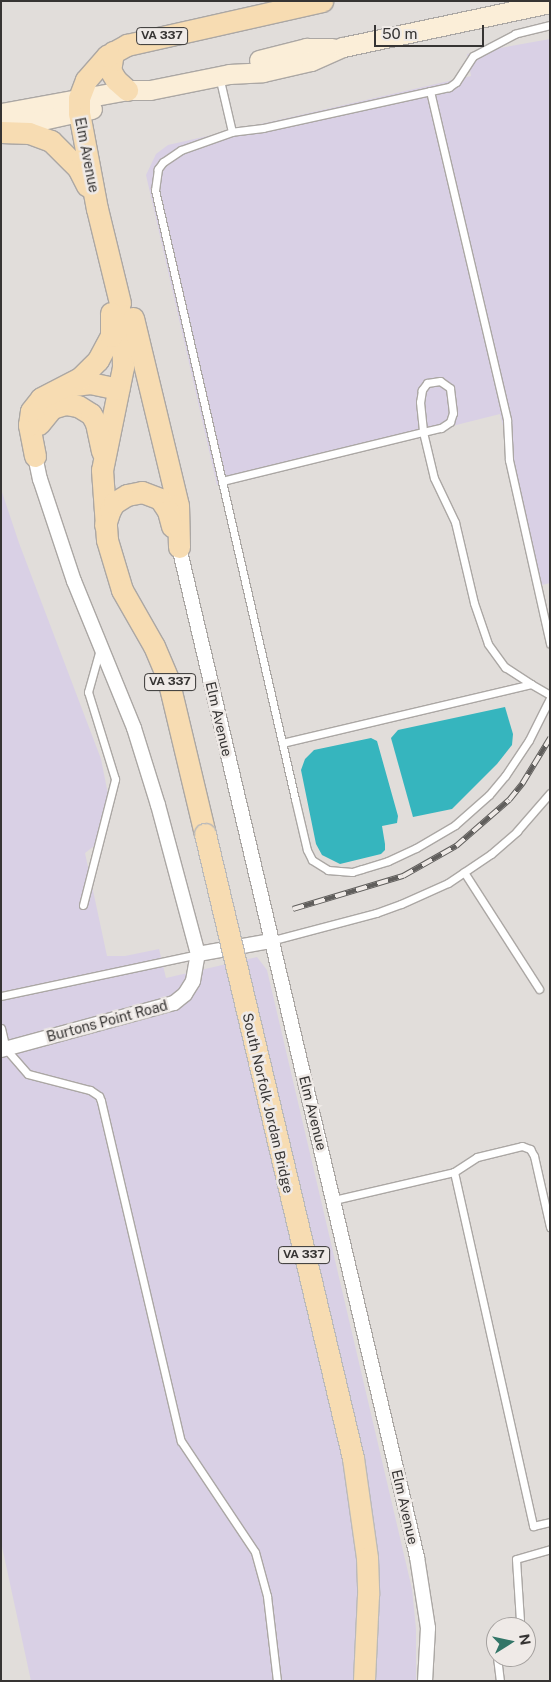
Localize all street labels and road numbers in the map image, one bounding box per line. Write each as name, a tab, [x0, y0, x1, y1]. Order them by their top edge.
road number: VA 337	[136, 27, 188, 46]
street label: Elm Avenue	[71, 116, 103, 194]
road number: VA 337	[144, 672, 196, 692]
street label: Elm Avenue	[202, 680, 236, 758]
street label: Burtons Point Road	[45, 997, 169, 1045]
street label: South Norfolk Jordan Bridge	[239, 1011, 297, 1195]
street label: Elm Avenue	[296, 1074, 330, 1152]
road number: VA 337	[278, 1246, 330, 1264]
street label: Elm Avenue	[388, 1468, 422, 1546]

